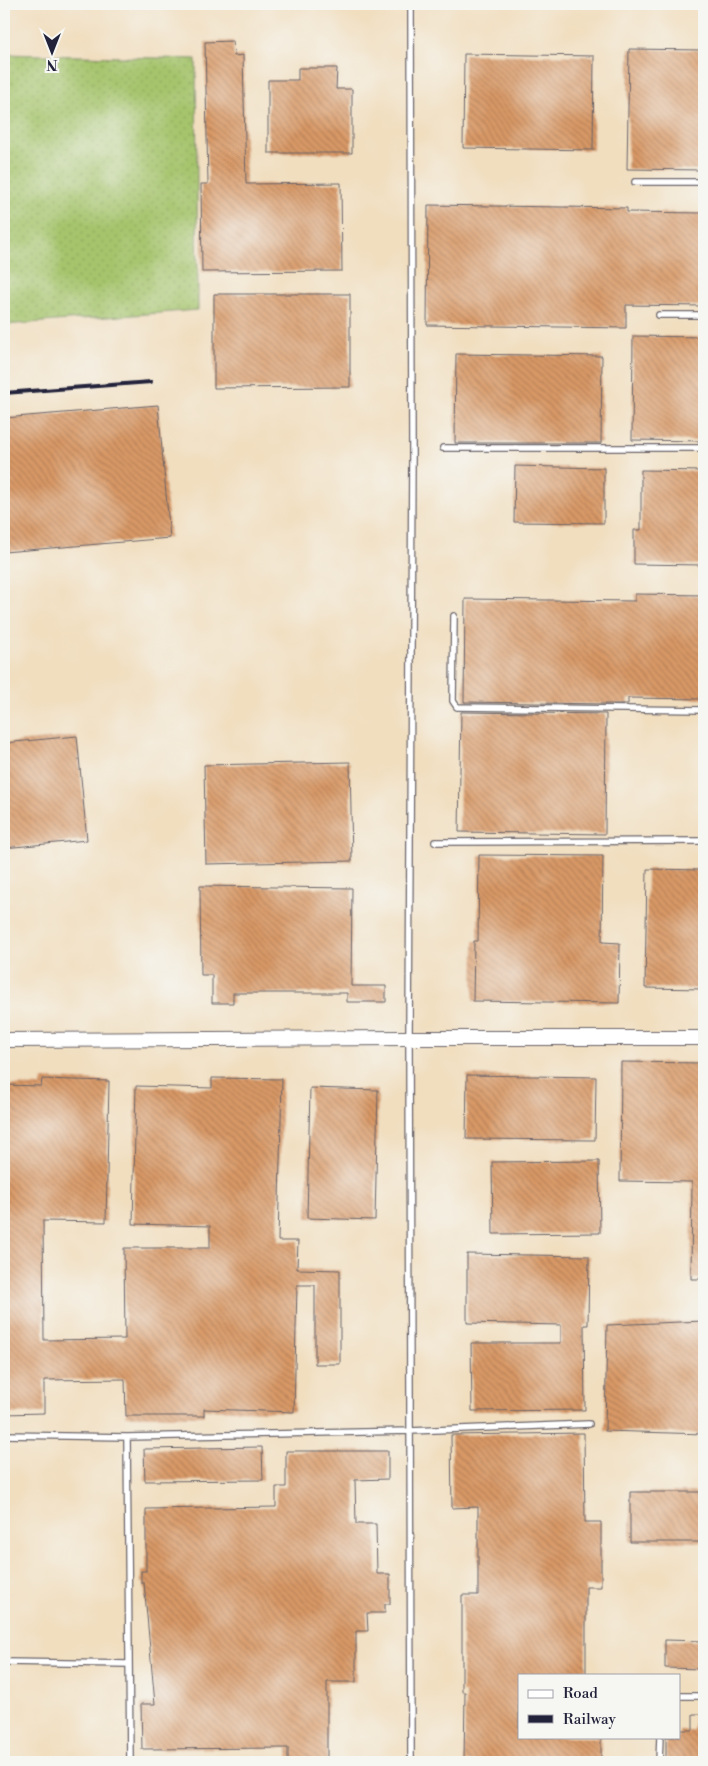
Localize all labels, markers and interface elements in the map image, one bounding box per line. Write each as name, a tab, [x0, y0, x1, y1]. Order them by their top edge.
north arrow	[28, 28, 78, 78]
text: N	[46, 55, 58, 73]
legend	[518, 1674, 680, 1738]
text: Road	[563, 1684, 598, 1703]
text: Railway	[563, 1710, 617, 1729]

